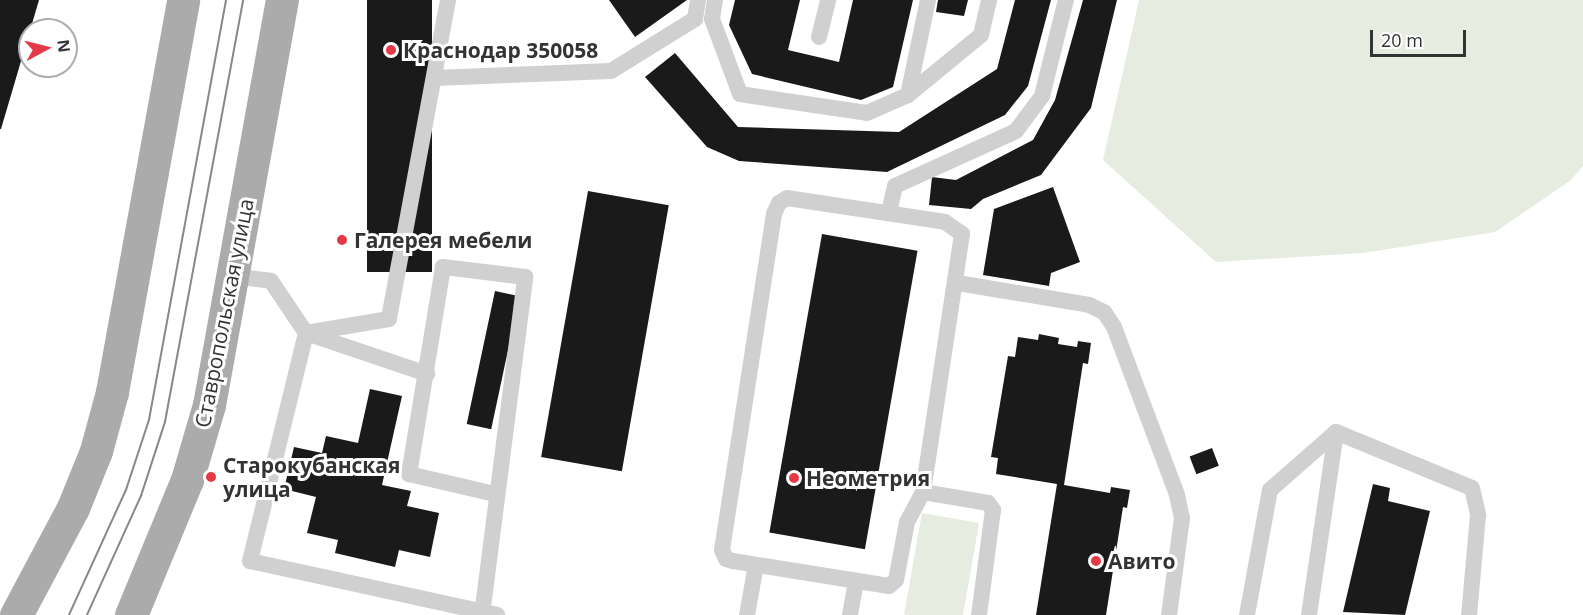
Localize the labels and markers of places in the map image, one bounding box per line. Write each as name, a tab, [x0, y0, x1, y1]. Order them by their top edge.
place label: Краснодар 350058	[403, 37, 598, 63]
marker: Краснодар 350058	[384, 43, 398, 57]
place label: Галерея мебели	[354, 227, 532, 253]
marker: Галерея мебели	[335, 233, 349, 247]
place label: Старокубанская улица	[223, 452, 401, 502]
place label: Неометрия	[806, 465, 930, 491]
marker: Старокубанская улица	[204, 470, 218, 484]
marker: Неометрия	[787, 471, 801, 485]
place label: Авито	[1108, 548, 1175, 574]
marker: Авито	[1089, 554, 1103, 568]

